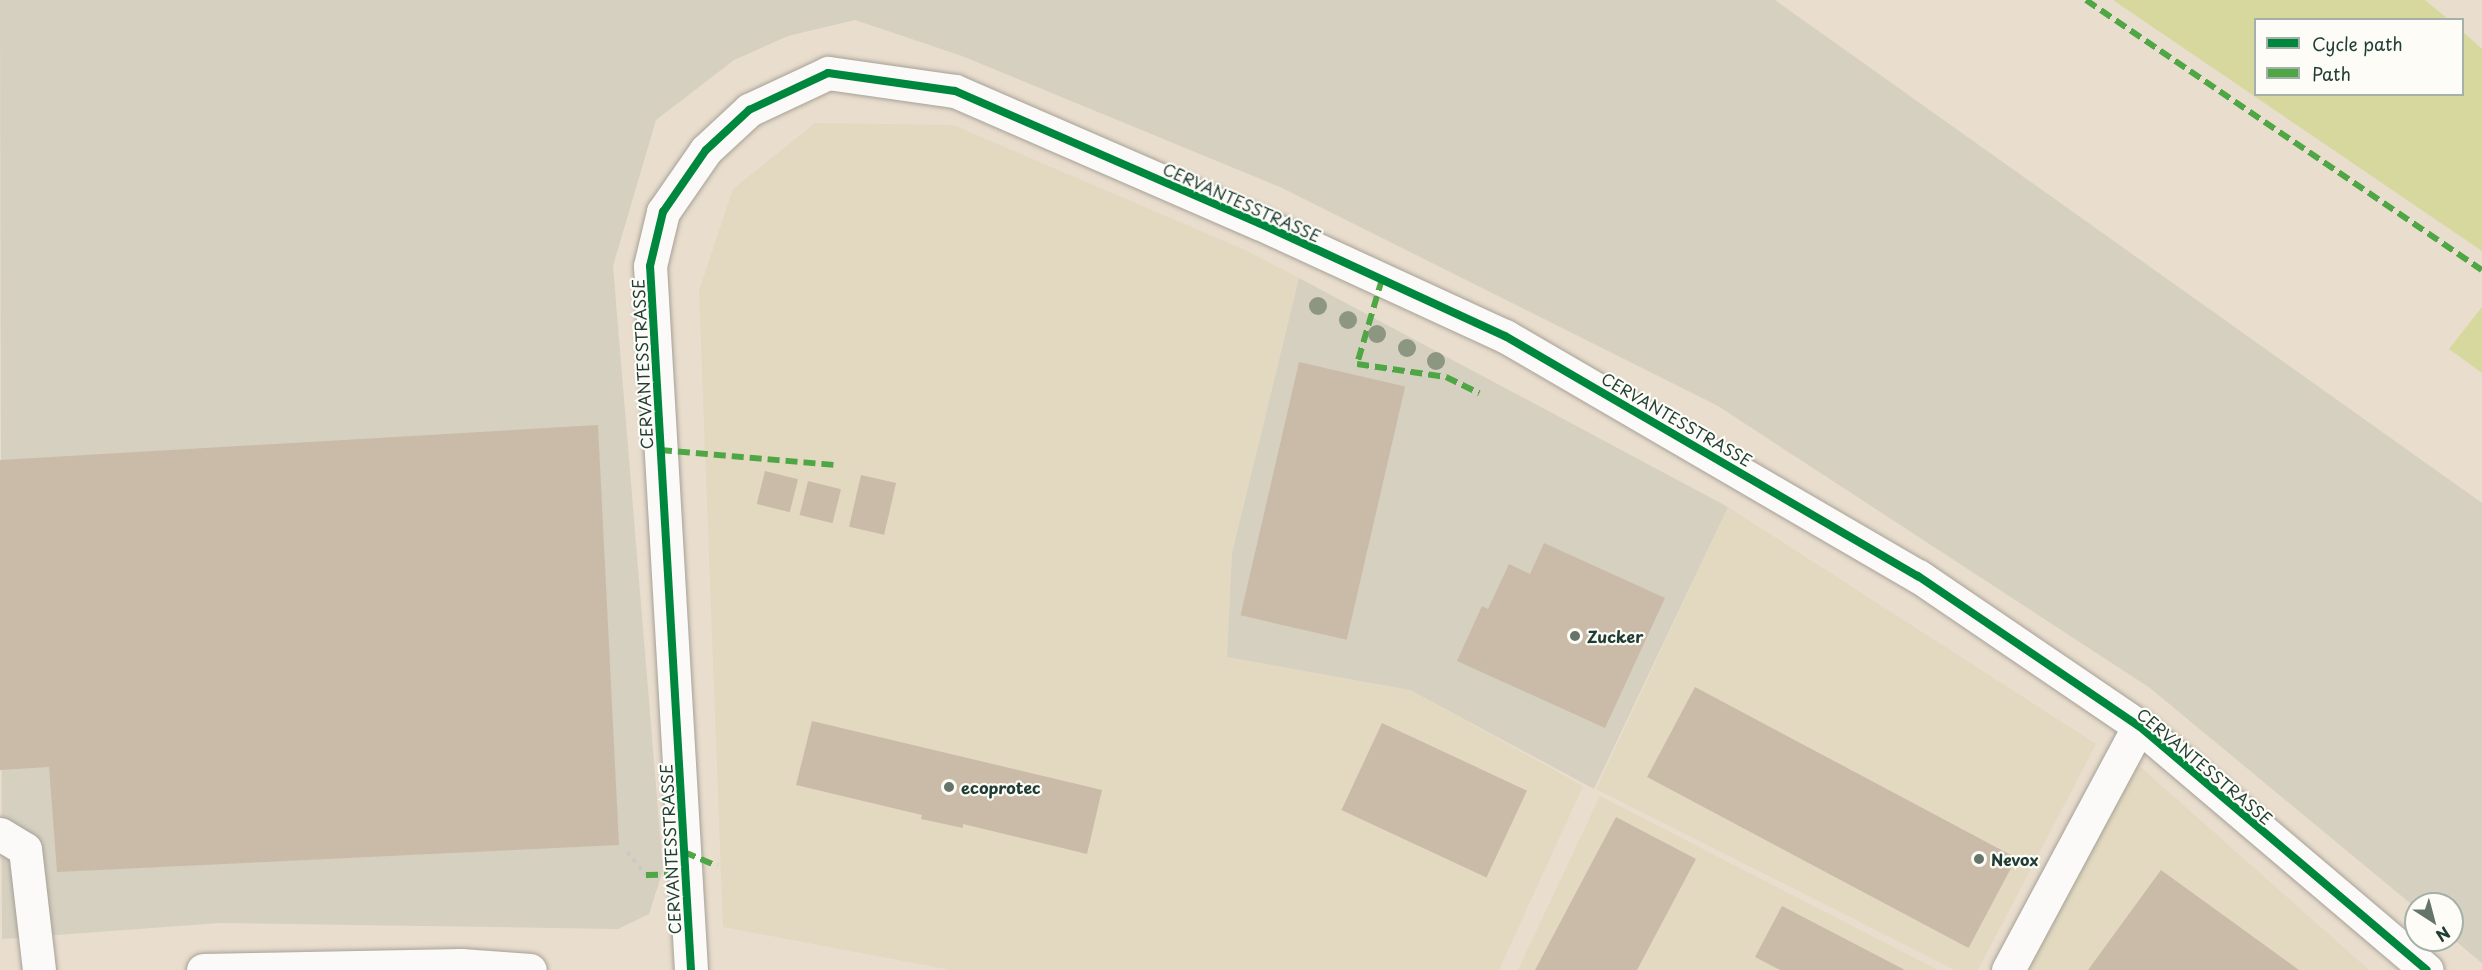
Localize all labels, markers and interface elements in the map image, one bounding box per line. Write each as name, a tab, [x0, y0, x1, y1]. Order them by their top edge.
legend	[2254, 18, 2464, 96]
text: Cycle path	[2312, 30, 2403, 57]
text: Path	[2312, 60, 2351, 87]
street label: CERVANTESSTRASSE	[1160, 159, 1324, 245]
street label: CERVANTESSTRASSE	[628, 278, 656, 450]
street label: CERVANTESSTRASSE	[1598, 368, 1756, 470]
place label: Zucker	[1587, 626, 1643, 646]
marker: Zucker	[1568, 629, 1582, 643]
street label: CERVANTESSTRASSE	[2133, 704, 2277, 828]
street label: CERVANTESSTRASSE	[656, 763, 684, 935]
place label: ecoprotec	[961, 777, 1041, 797]
marker: ecoprotec	[942, 780, 956, 794]
place label: Nevox	[1991, 849, 2038, 869]
marker: Nevox	[1972, 852, 1986, 866]
north arrow	[2404, 892, 2464, 952]
text: N	[2431, 922, 2456, 948]

